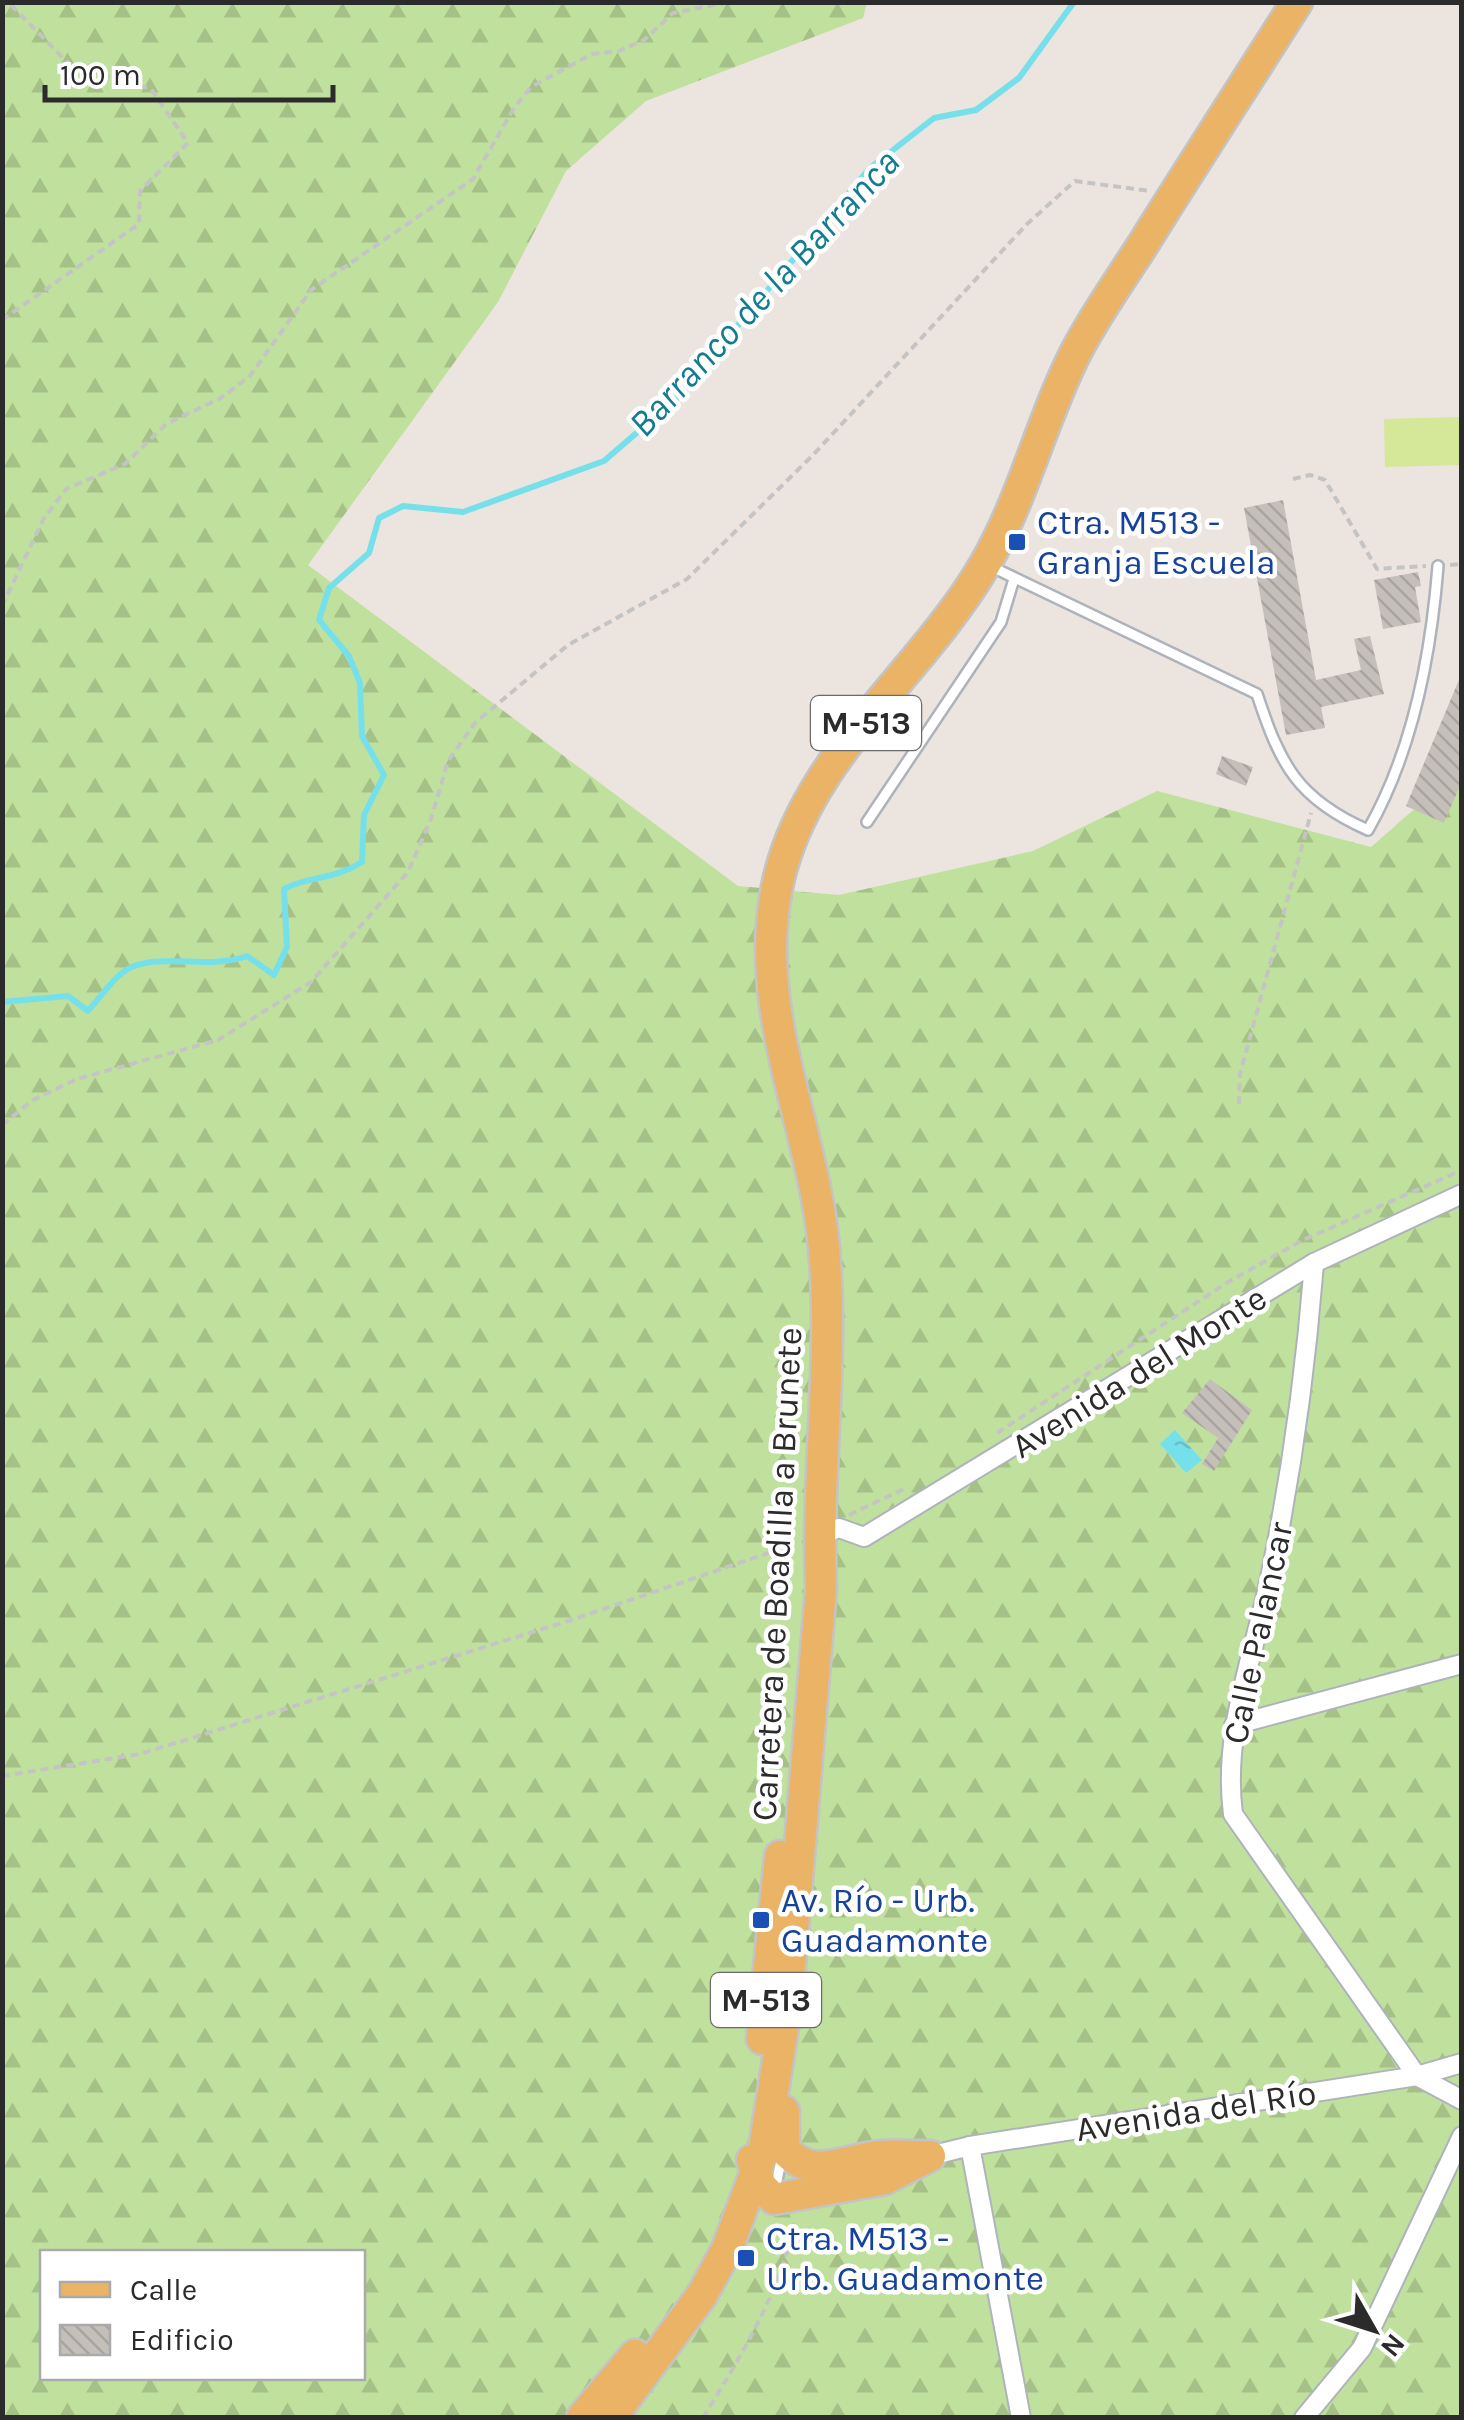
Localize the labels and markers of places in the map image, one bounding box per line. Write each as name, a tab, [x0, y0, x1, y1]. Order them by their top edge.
place label: Ctra. M513 - Granja Escuela	[1037, 502, 1276, 583]
marker: Ctra. M513 - Granja Escuela	[1006, 531, 1028, 553]
place label: Av. Río - Urb. Guadamonte	[781, 1880, 988, 1961]
marker: Av. Río - Urb. Guadamonte	[750, 1909, 772, 1931]
place label: Ctra. M513 - Urb. Guadamonte	[766, 2218, 1044, 2299]
marker: Ctra. M513 - Urb. Guadamonte	[735, 2247, 757, 2269]

